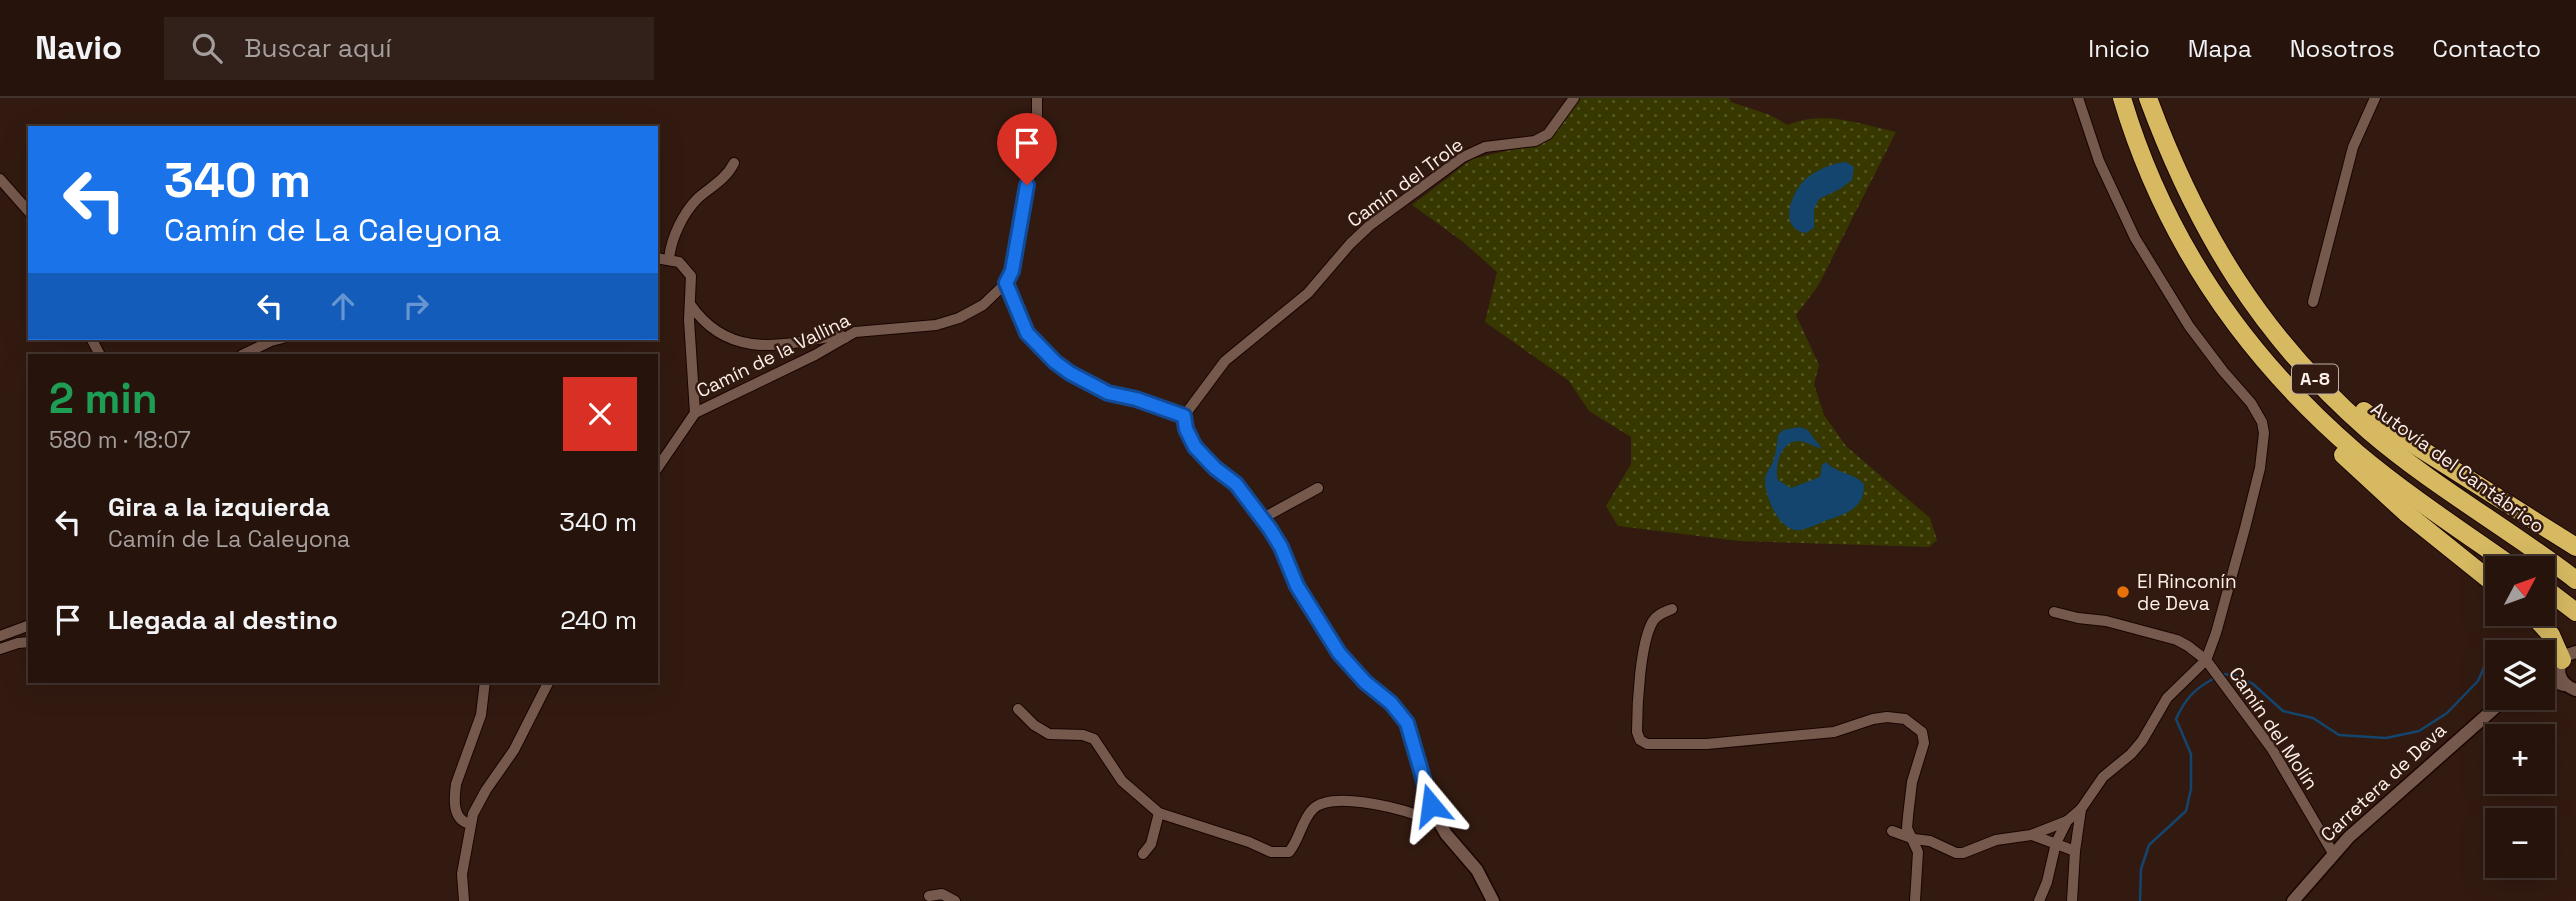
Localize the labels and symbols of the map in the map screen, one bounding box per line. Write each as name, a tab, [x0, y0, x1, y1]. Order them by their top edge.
pin	[997, 113, 1057, 185]
street label: Camín del Trole	[1342, 132, 1468, 233]
street label: Camín de la Vallina	[692, 307, 854, 403]
road number: A-8	[2292, 365, 2338, 394]
street label: Autovía del Cantábrico	[2366, 396, 2549, 539]
north arrow	[2485, 556, 2555, 626]
place label: El Rinconín de Deva	[2137, 569, 2237, 616]
marker: El Rinconín de Deva	[2115, 584, 2131, 600]
street label: Camín del Molín	[2223, 662, 2324, 794]
street label: Carretera de Deva	[2315, 718, 2452, 847]
position arrow	[1394, 768, 1468, 842]

